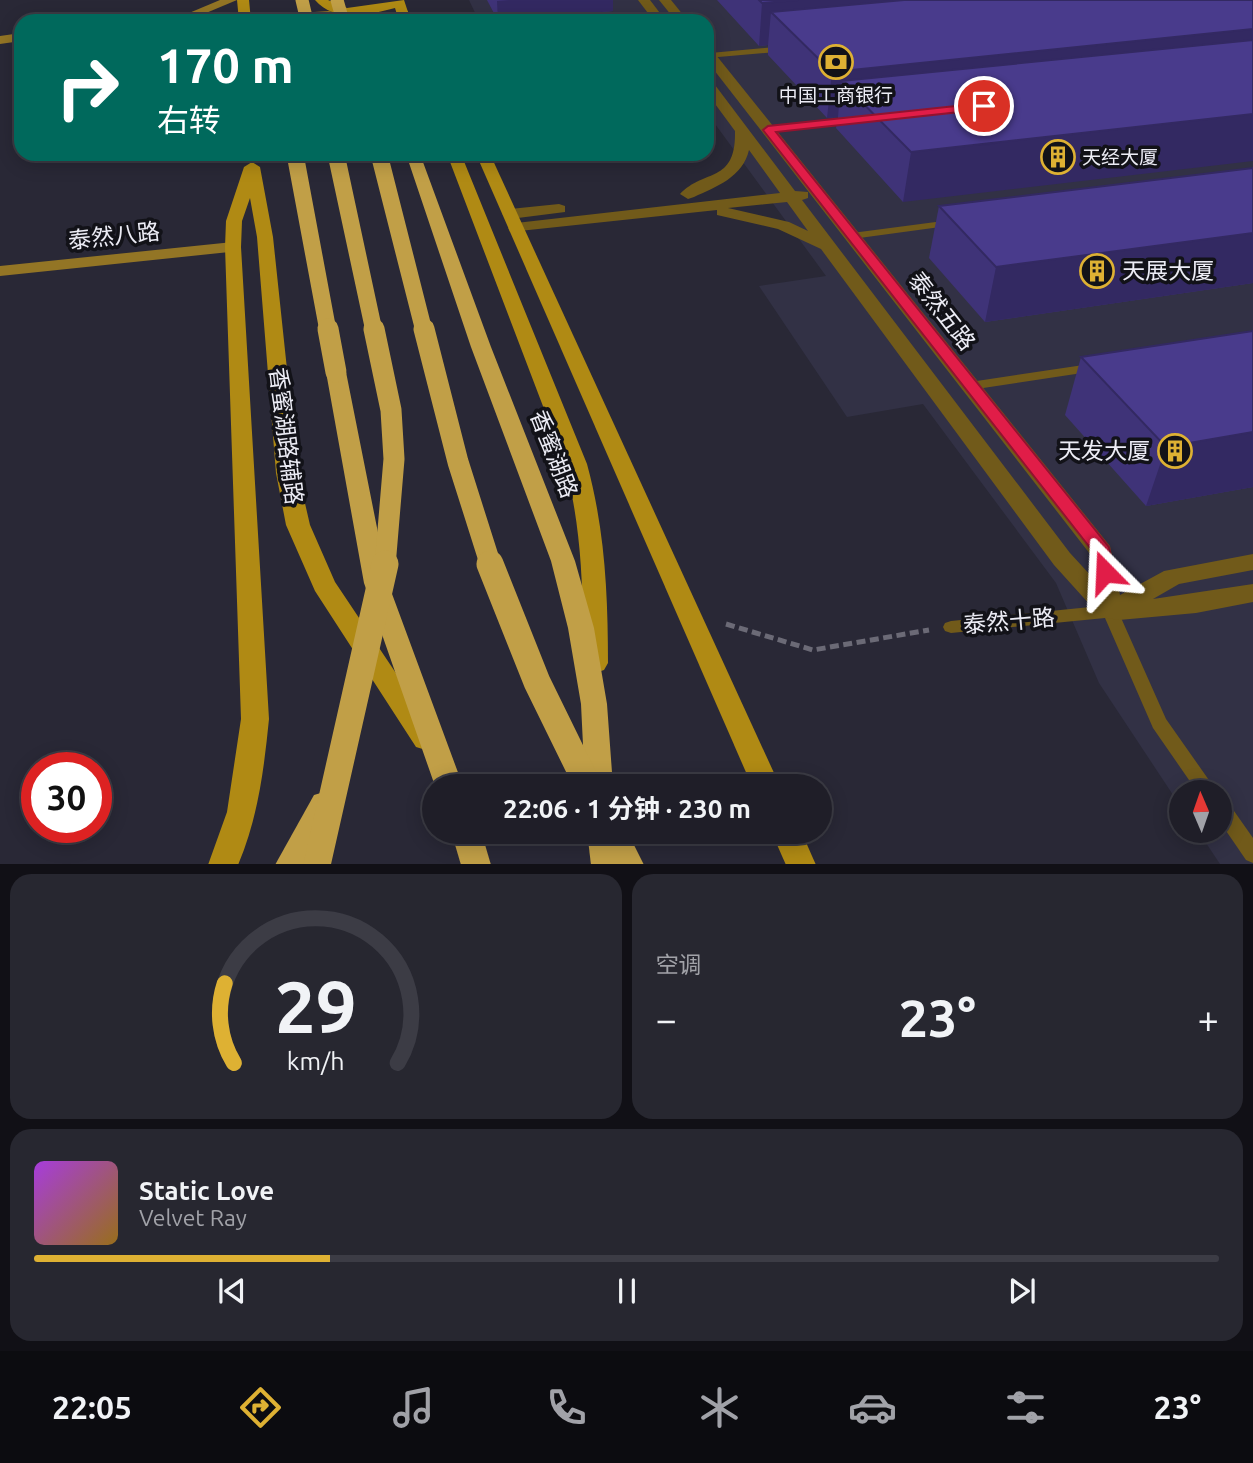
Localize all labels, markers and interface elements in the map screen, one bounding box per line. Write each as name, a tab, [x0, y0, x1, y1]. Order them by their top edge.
text: 170 m	[157, 37, 294, 92]
icon: right	[42, 42, 133, 133]
bank icon: 中国工商银行	[817, 43, 855, 81]
pin	[954, 76, 1014, 136]
place label: 中国工商银行	[779, 84, 893, 106]
icon: arrive	[965, 87, 1003, 125]
text: 右转	[157, 102, 221, 138]
building icon: 天经大厦	[1039, 138, 1077, 176]
place label: 天经大厦	[1082, 146, 1158, 168]
street label: 泰然八路	[67, 218, 161, 253]
building icon: 天展大厦	[1078, 252, 1116, 290]
place label: 天展大厦	[1122, 258, 1214, 283]
street label: 泰然五路	[904, 267, 981, 355]
street label: 香蜜湖路辅路	[266, 366, 307, 506]
street label: 香蜜湖路	[526, 406, 583, 501]
building icon: 天发大厦	[1156, 432, 1194, 470]
place label: 天发大厦	[1058, 438, 1150, 463]
position arrow	[1068, 535, 1142, 609]
street label: 泰然十路	[962, 604, 1056, 637]
speed limit sign: 30	[21, 752, 112, 843]
north arrow	[1169, 780, 1232, 844]
map controls	[1169, 780, 1232, 843]
text: 22:06 · 1 分钟 · 230 m	[503, 794, 751, 823]
text: 空调	[656, 952, 702, 977]
text: 29	[275, 965, 357, 1047]
text: 23°	[899, 989, 976, 1047]
text: −	[656, 998, 677, 1040]
text: +	[1198, 998, 1219, 1040]
text: km/h	[287, 1046, 345, 1074]
text: Static Love	[139, 1176, 274, 1205]
text: Velvet Ray	[139, 1205, 247, 1230]
icon: previous	[213, 1272, 251, 1310]
icon: pause	[608, 1272, 646, 1310]
icon: next	[1003, 1272, 1041, 1310]
icon: directions	[236, 1383, 285, 1432]
icon: music	[389, 1383, 438, 1432]
icon: phone	[542, 1383, 591, 1432]
icon: climate	[695, 1383, 744, 1432]
icon: car	[848, 1383, 897, 1432]
icon: filters	[1001, 1383, 1050, 1432]
text: 22:05	[52, 1389, 132, 1425]
text: 23°	[1154, 1389, 1201, 1425]

